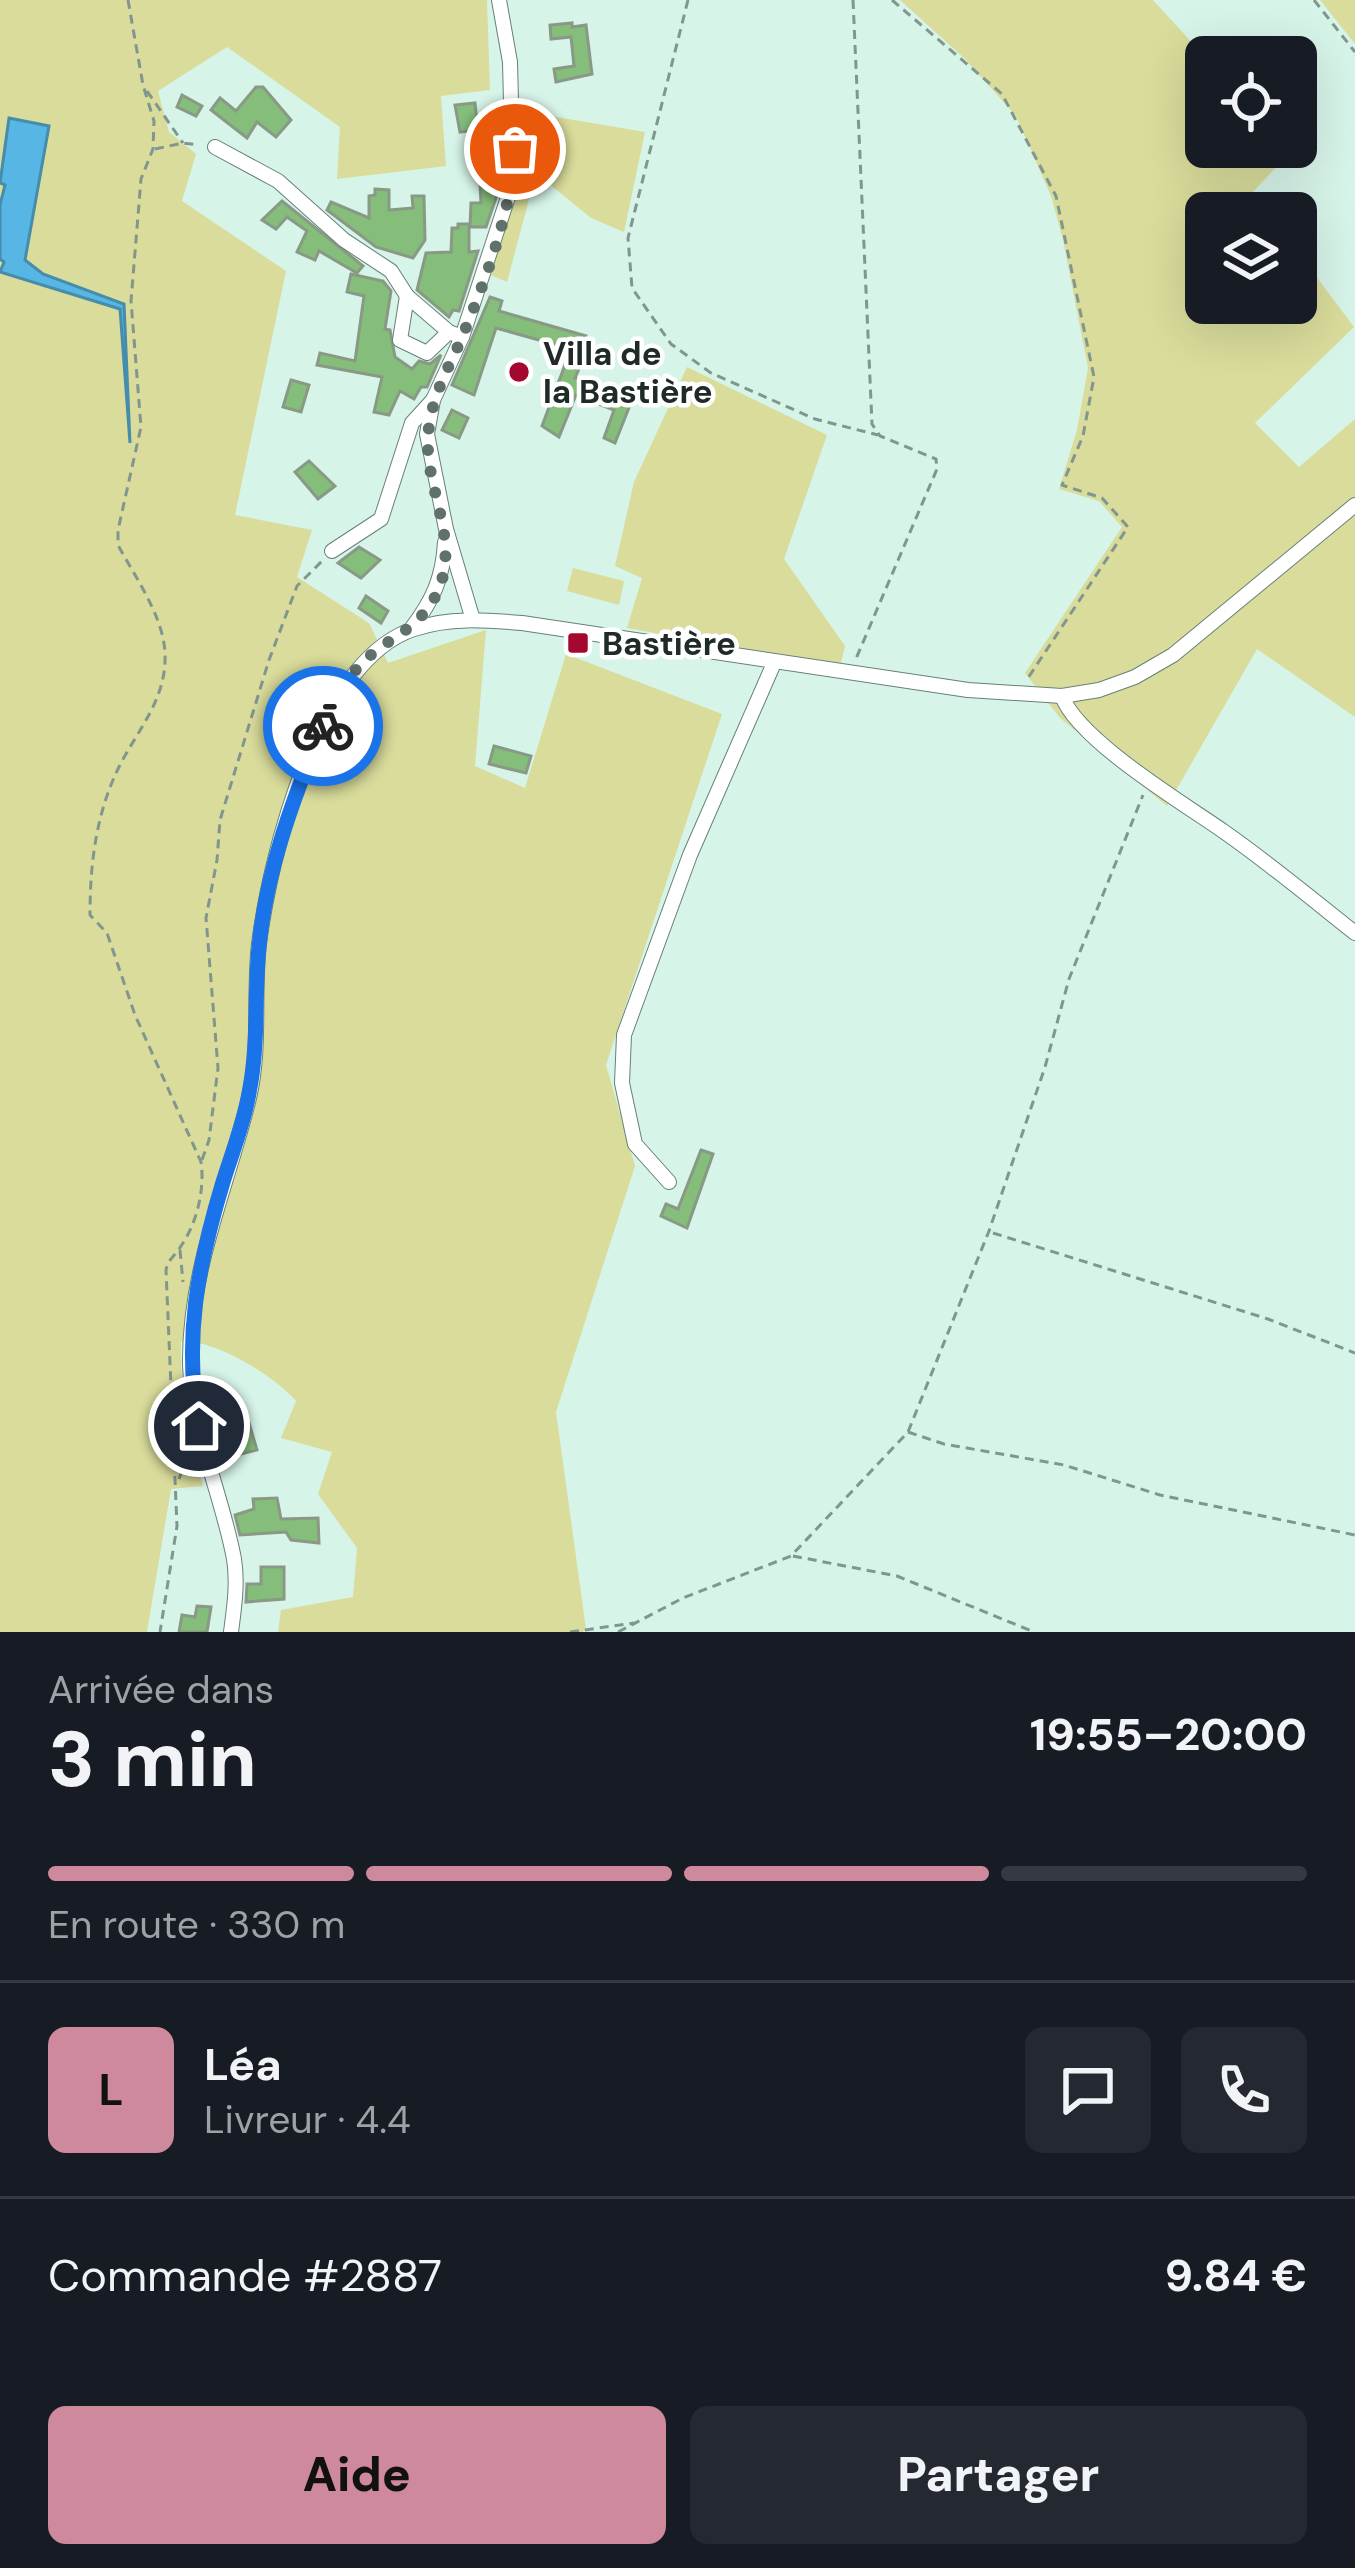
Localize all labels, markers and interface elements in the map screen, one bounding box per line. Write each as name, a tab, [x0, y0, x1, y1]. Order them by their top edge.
map controls	[1185, 36, 1317, 324]
button: locate	[1185, 36, 1317, 168]
pin	[464, 98, 566, 200]
icon: bag	[482, 116, 548, 182]
button: layers	[1185, 192, 1317, 324]
place label: Villa de la Bastière	[543, 332, 713, 413]
marker: Villa de la Bastière	[506, 359, 532, 385]
place label: Bastière	[602, 622, 736, 665]
marker: Bastière	[565, 630, 591, 656]
courier	[263, 666, 383, 786]
icon: bike	[290, 693, 356, 759]
pin	[148, 1375, 250, 1477]
icon: home	[166, 1393, 232, 1459]
text: Arrivée dans	[48, 1664, 274, 1715]
text: 19:55–20:00	[1030, 1705, 1307, 1764]
text: 3 min	[48, 1709, 257, 1810]
text: En route · 330 m	[48, 1899, 345, 1950]
button: chat	[1025, 2027, 1151, 2153]
button: phone	[1181, 2027, 1307, 2153]
text: Léa	[204, 2035, 282, 2094]
text: L	[98, 2060, 124, 2119]
text: Livreur · 4.4	[204, 2094, 411, 2145]
text: Commande #2887	[48, 2246, 442, 2305]
text: 9.84 €	[1165, 2246, 1307, 2305]
button: Aide	[48, 2406, 666, 2544]
button: Partager	[690, 2406, 1307, 2544]

